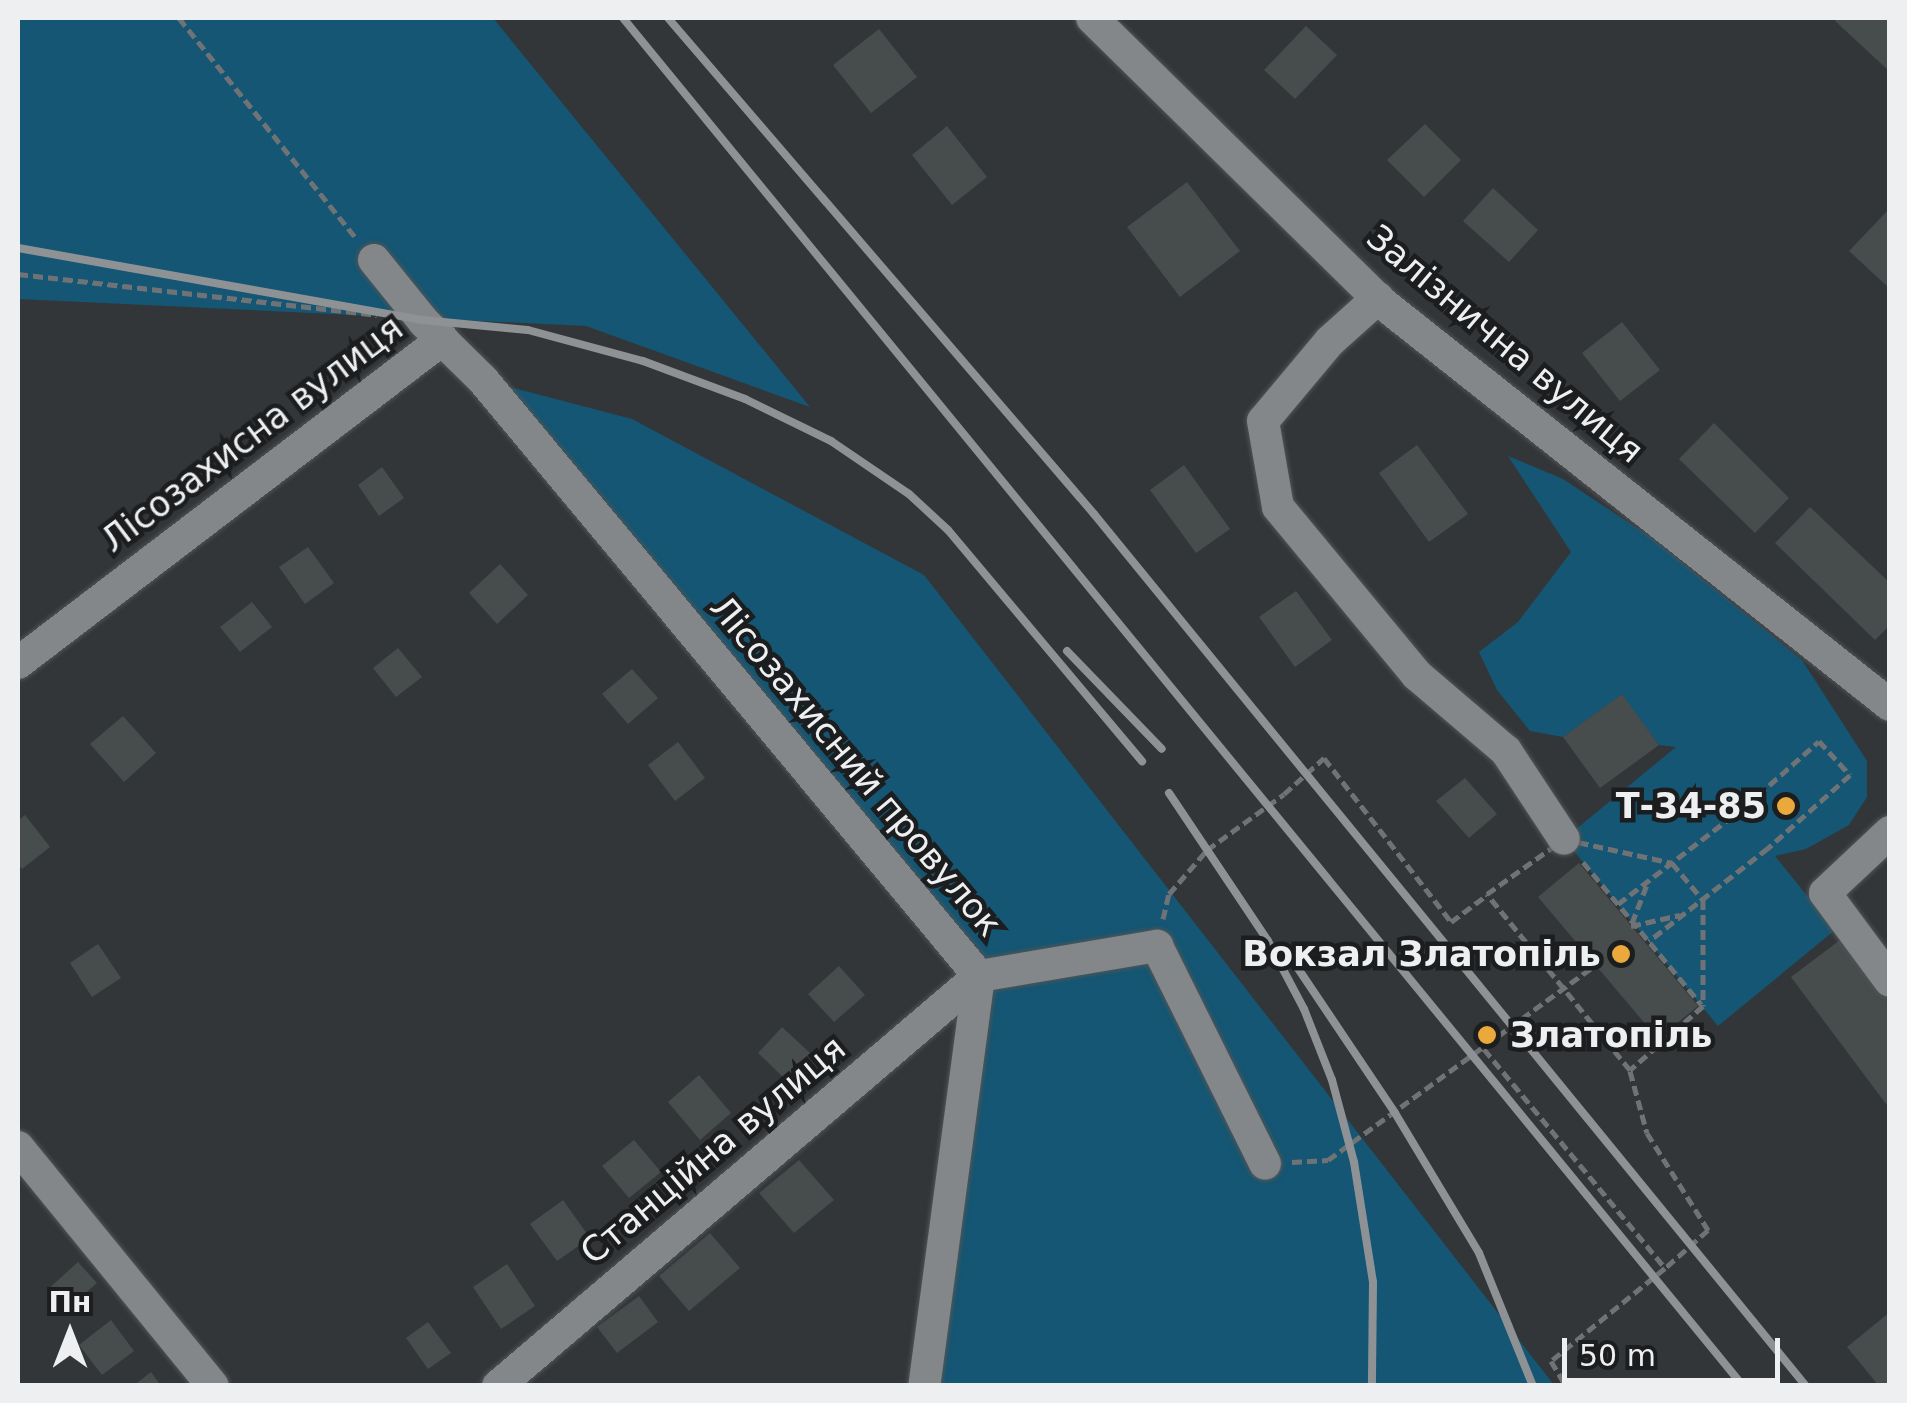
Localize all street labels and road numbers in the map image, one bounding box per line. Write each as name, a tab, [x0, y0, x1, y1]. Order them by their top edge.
street label: Залізнична вулиця	[1358, 216, 1652, 472]
street label: Лісозахисна вулиця	[93, 307, 411, 561]
street label: Лісозахисний провулок	[701, 587, 1011, 945]
street label: Станційна вулиця	[572, 1027, 854, 1273]

